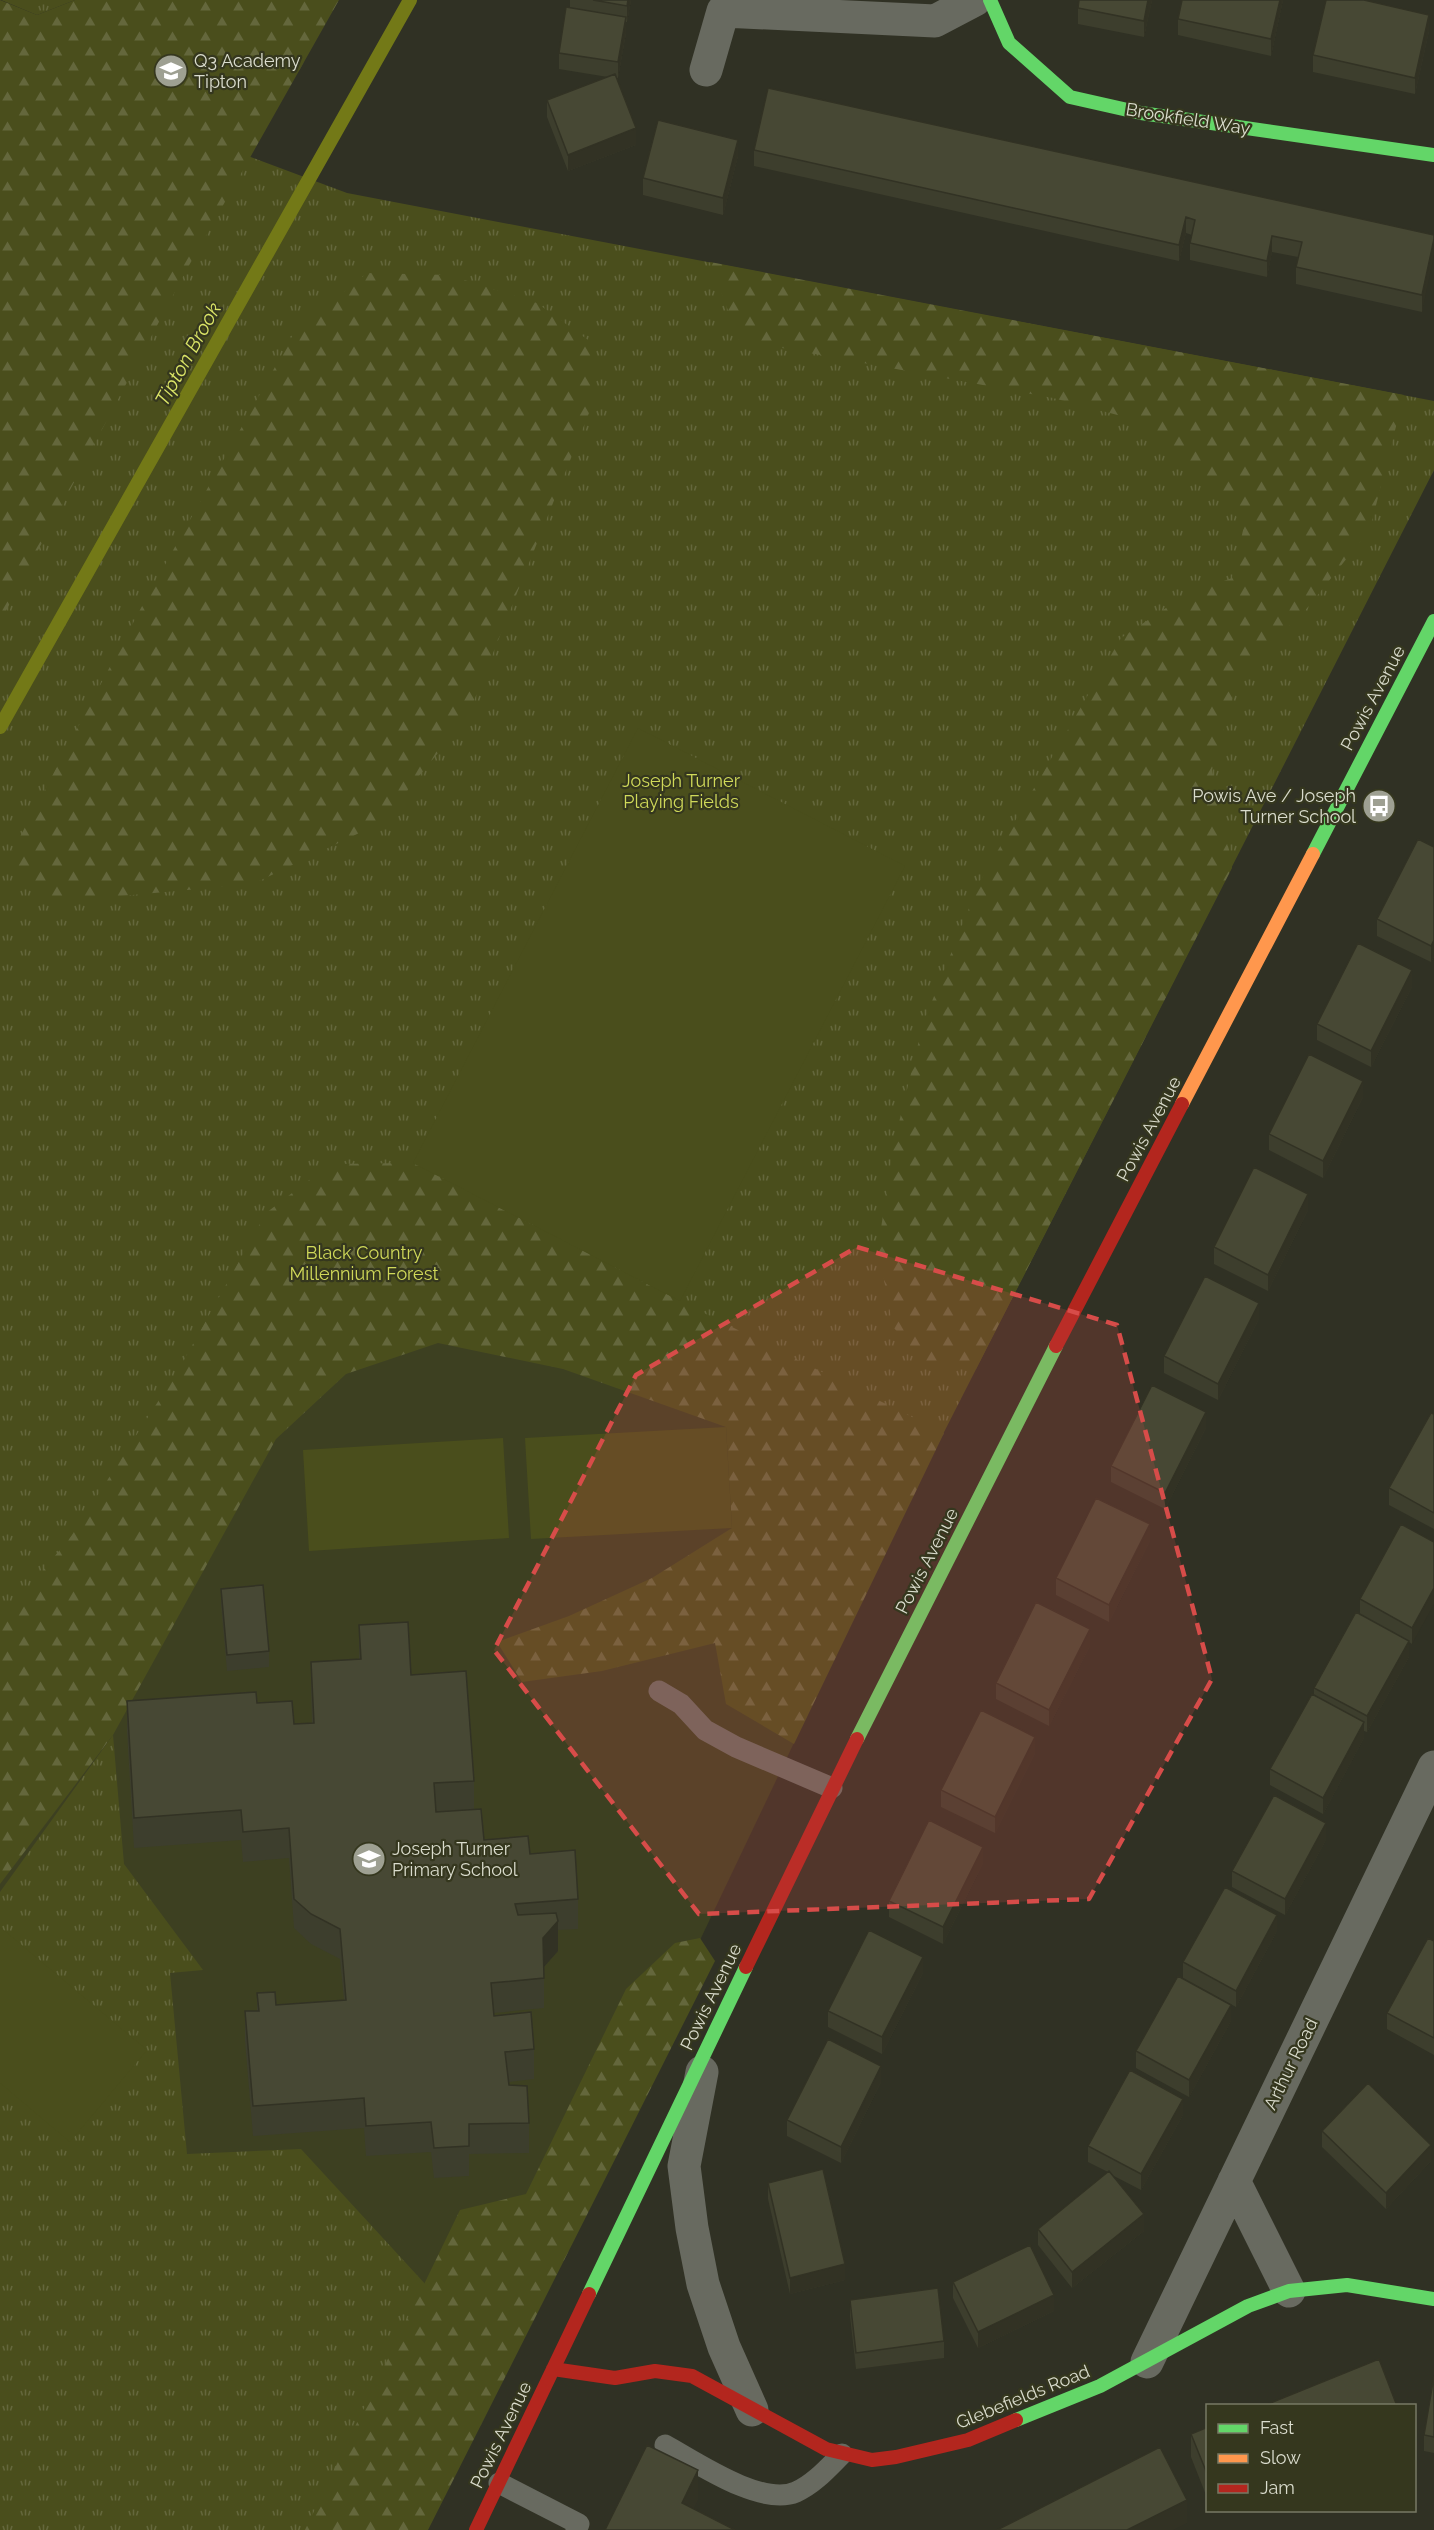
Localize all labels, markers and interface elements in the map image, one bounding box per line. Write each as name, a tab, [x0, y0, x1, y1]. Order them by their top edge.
place label: Q3 Academy Tipton	[194, 50, 301, 92]
school or university icon: Q3 Academy Tipton	[153, 53, 189, 89]
street label: Brookfield Way	[1124, 98, 1252, 139]
water label: Tipton Brook	[150, 298, 226, 410]
street label: Powis Avenue	[1336, 641, 1409, 754]
park label: Joseph Turner Playing Fields	[622, 770, 741, 812]
place label: Powis Ave / Joseph Turner School	[1192, 785, 1356, 827]
bus stop icon: Powis Ave / Joseph Turner School	[1361, 788, 1397, 824]
street label: Powis Avenue	[1112, 1072, 1185, 1185]
park label: Black Country Millennium Forest	[290, 1242, 438, 1284]
street label: Powis Avenue	[891, 1504, 962, 1617]
place label: Joseph Turner Primary School	[392, 1838, 518, 1880]
school or university icon: Joseph Turner Primary School	[351, 1841, 387, 1877]
street label: Powis Avenue	[676, 1940, 746, 2053]
street label: Arthur Road	[1259, 2015, 1322, 2113]
street label: Glebefields Road	[953, 2360, 1093, 2433]
street label: Powis Avenue	[466, 2378, 536, 2491]
legend	[1206, 2404, 1416, 2512]
text: Fast	[1260, 2417, 1294, 2438]
text: Slow	[1260, 2447, 1301, 2468]
text: Jam	[1260, 2477, 1295, 2498]

